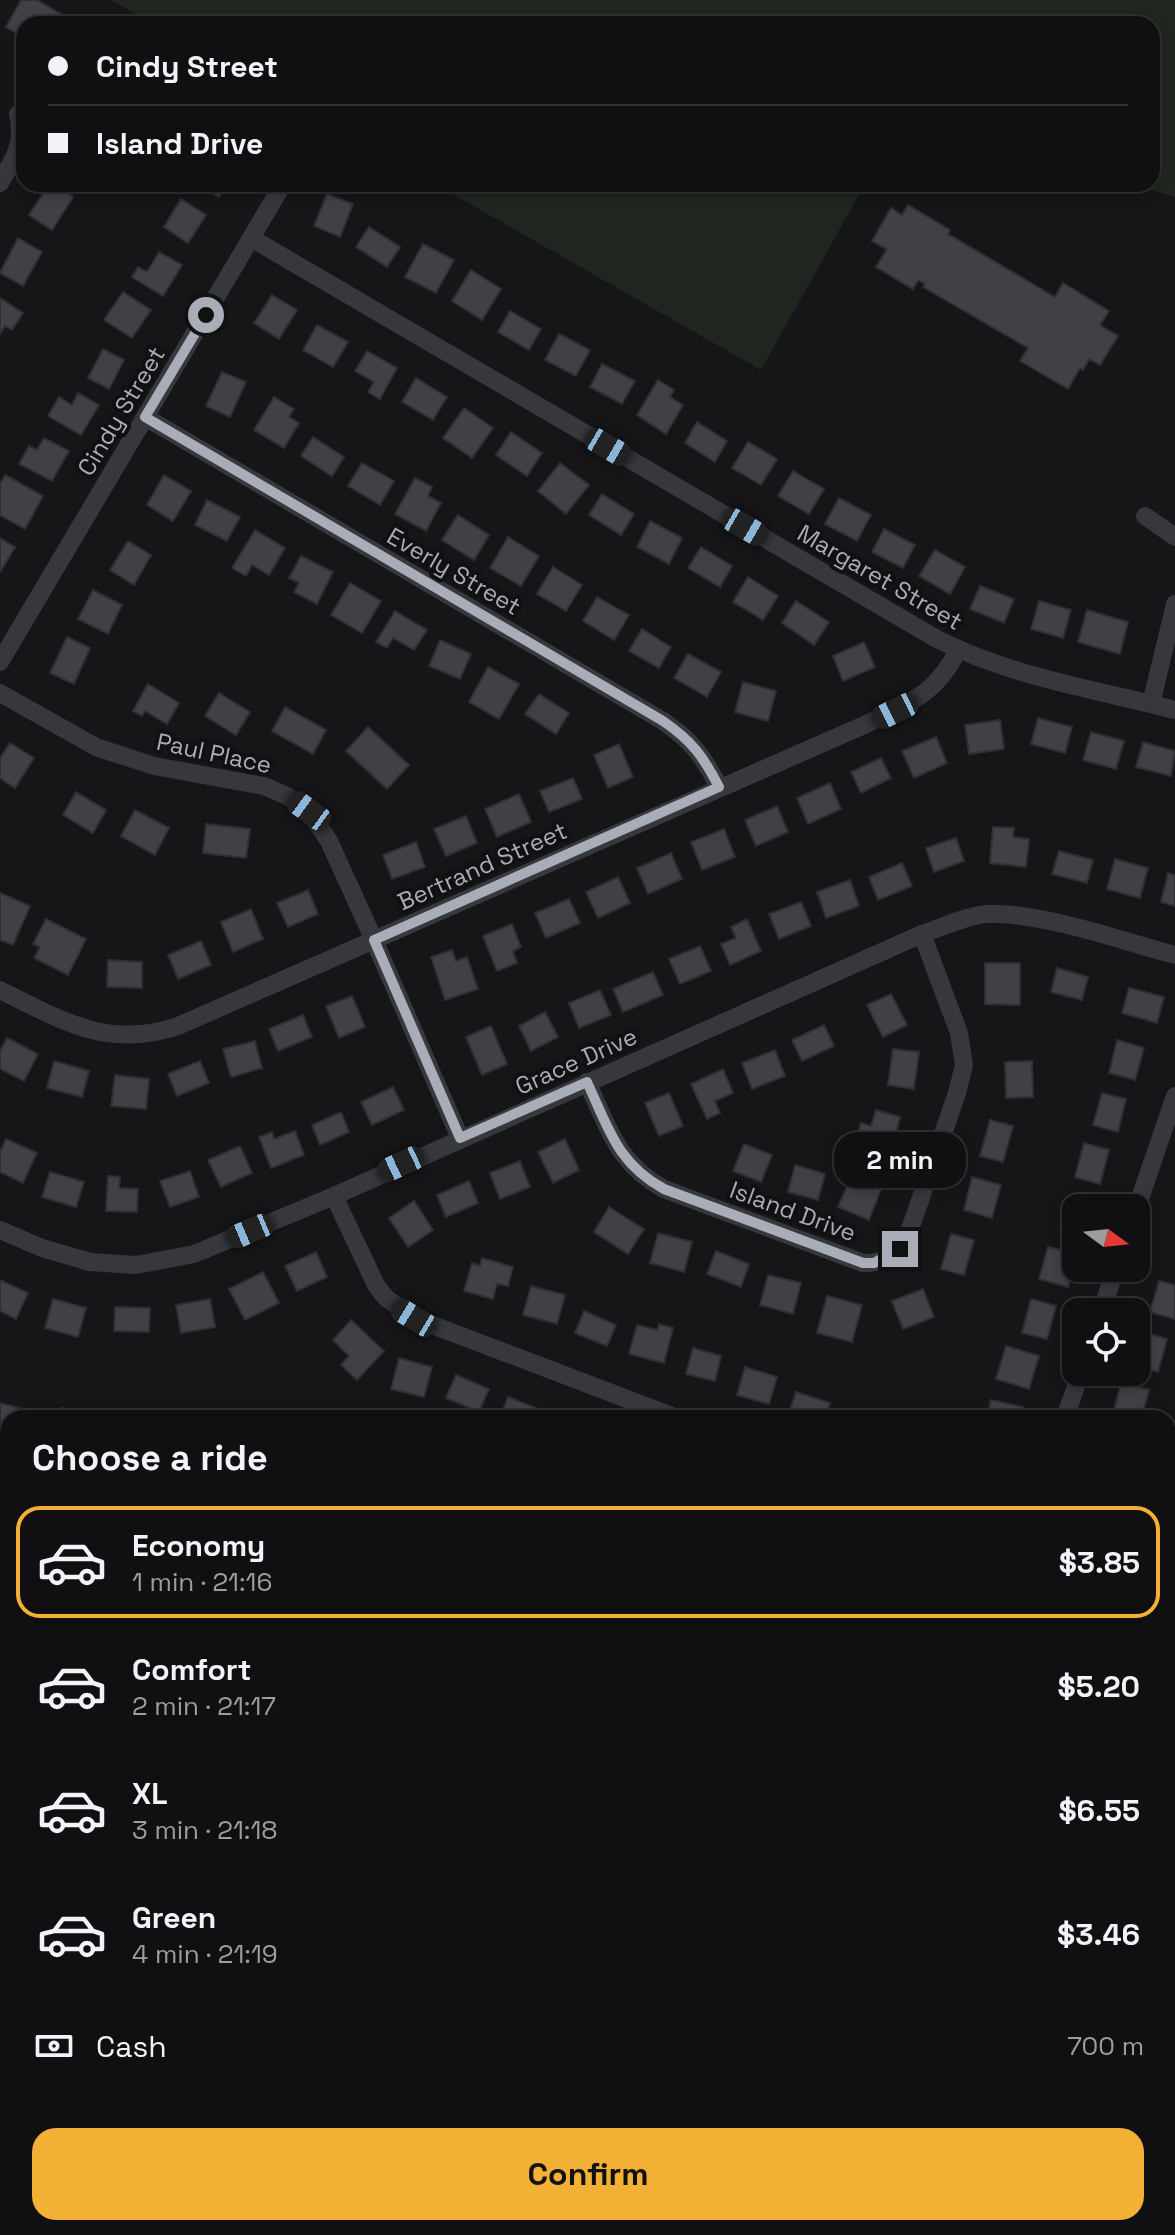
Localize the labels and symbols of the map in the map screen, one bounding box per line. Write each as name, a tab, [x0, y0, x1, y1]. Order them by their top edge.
route start	[188, 297, 224, 333]
street label: Cindy Street	[70, 341, 172, 481]
car	[581, 425, 635, 469]
car	[718, 505, 772, 549]
street label: Margaret Street	[792, 517, 968, 637]
street label: Everly Street	[382, 520, 526, 622]
car	[868, 690, 922, 732]
street label: Paul Place	[154, 726, 274, 780]
car	[283, 787, 335, 835]
street label: Bertrand Street	[392, 815, 572, 917]
street label: Grace Drive	[510, 1020, 642, 1102]
callout: 2 min	[834, 1133, 966, 1189]
car	[374, 1143, 428, 1185]
street label: Island Drive	[726, 1174, 860, 1248]
north arrow	[1062, 1194, 1150, 1282]
car	[223, 1211, 277, 1251]
route end	[882, 1231, 918, 1267]
car	[387, 1295, 441, 1341]

